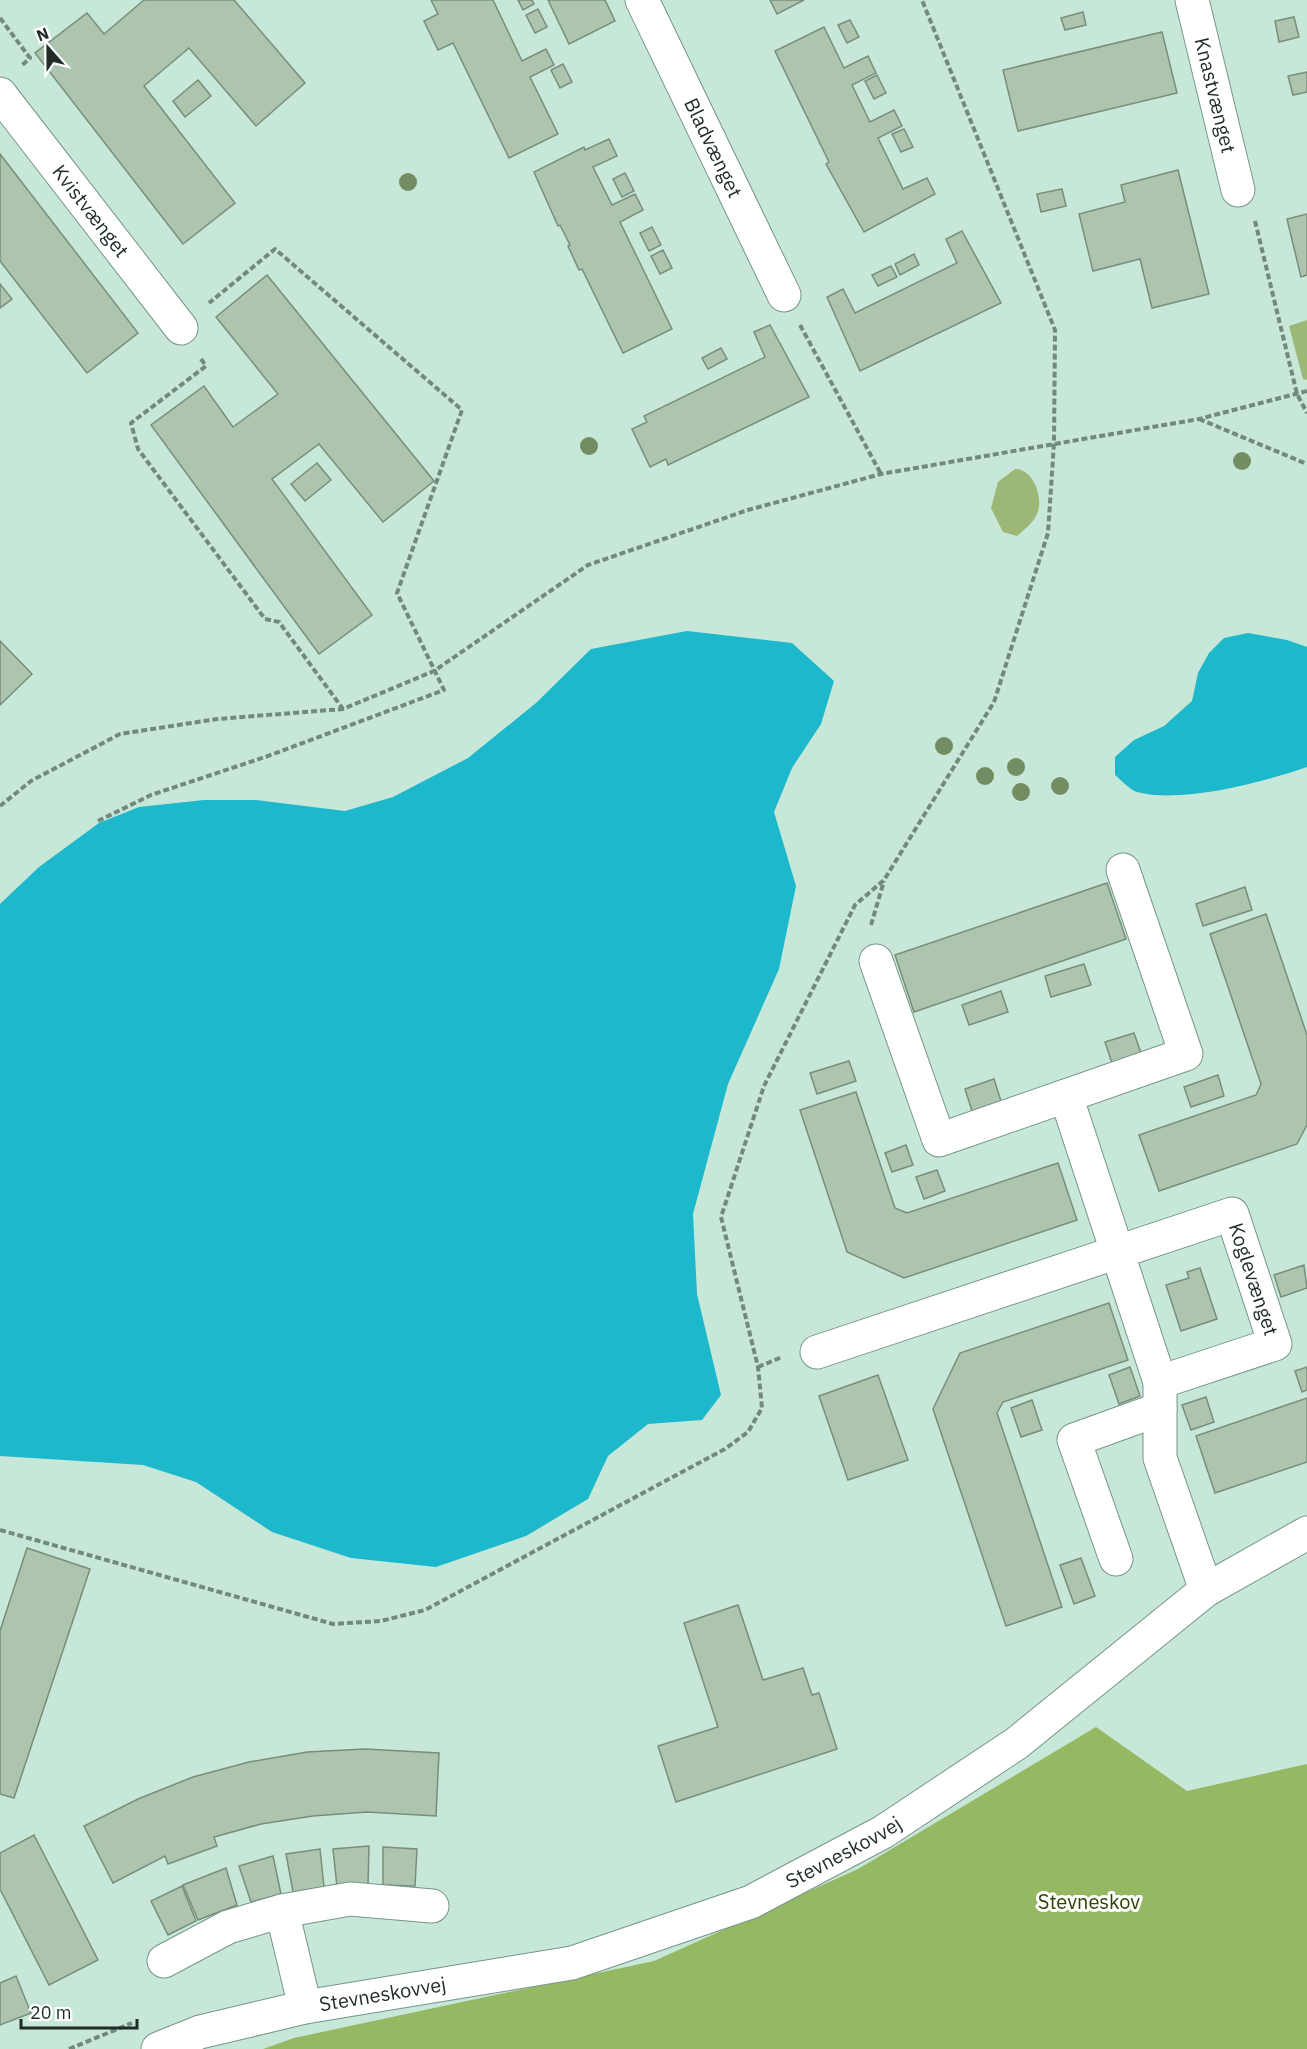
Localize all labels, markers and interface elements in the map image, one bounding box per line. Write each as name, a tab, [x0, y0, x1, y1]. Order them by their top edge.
north arrow	[18, 18, 78, 78]
text: N	[34, 23, 52, 45]
street label: Knastvænget	[1189, 35, 1243, 156]
street label: Bladvænget	[678, 93, 749, 202]
street label: Kvistvænget	[46, 159, 136, 263]
street label: Koglevænget	[1223, 1219, 1285, 1339]
street label: Stevneskovvej	[781, 1809, 907, 1894]
park label: Stevneskov	[1038, 1888, 1140, 1915]
street label: Stevneskovvej	[317, 1970, 448, 2017]
scale bar	[21, 1992, 136, 2030]
text: 20 m	[30, 2001, 72, 2024]

